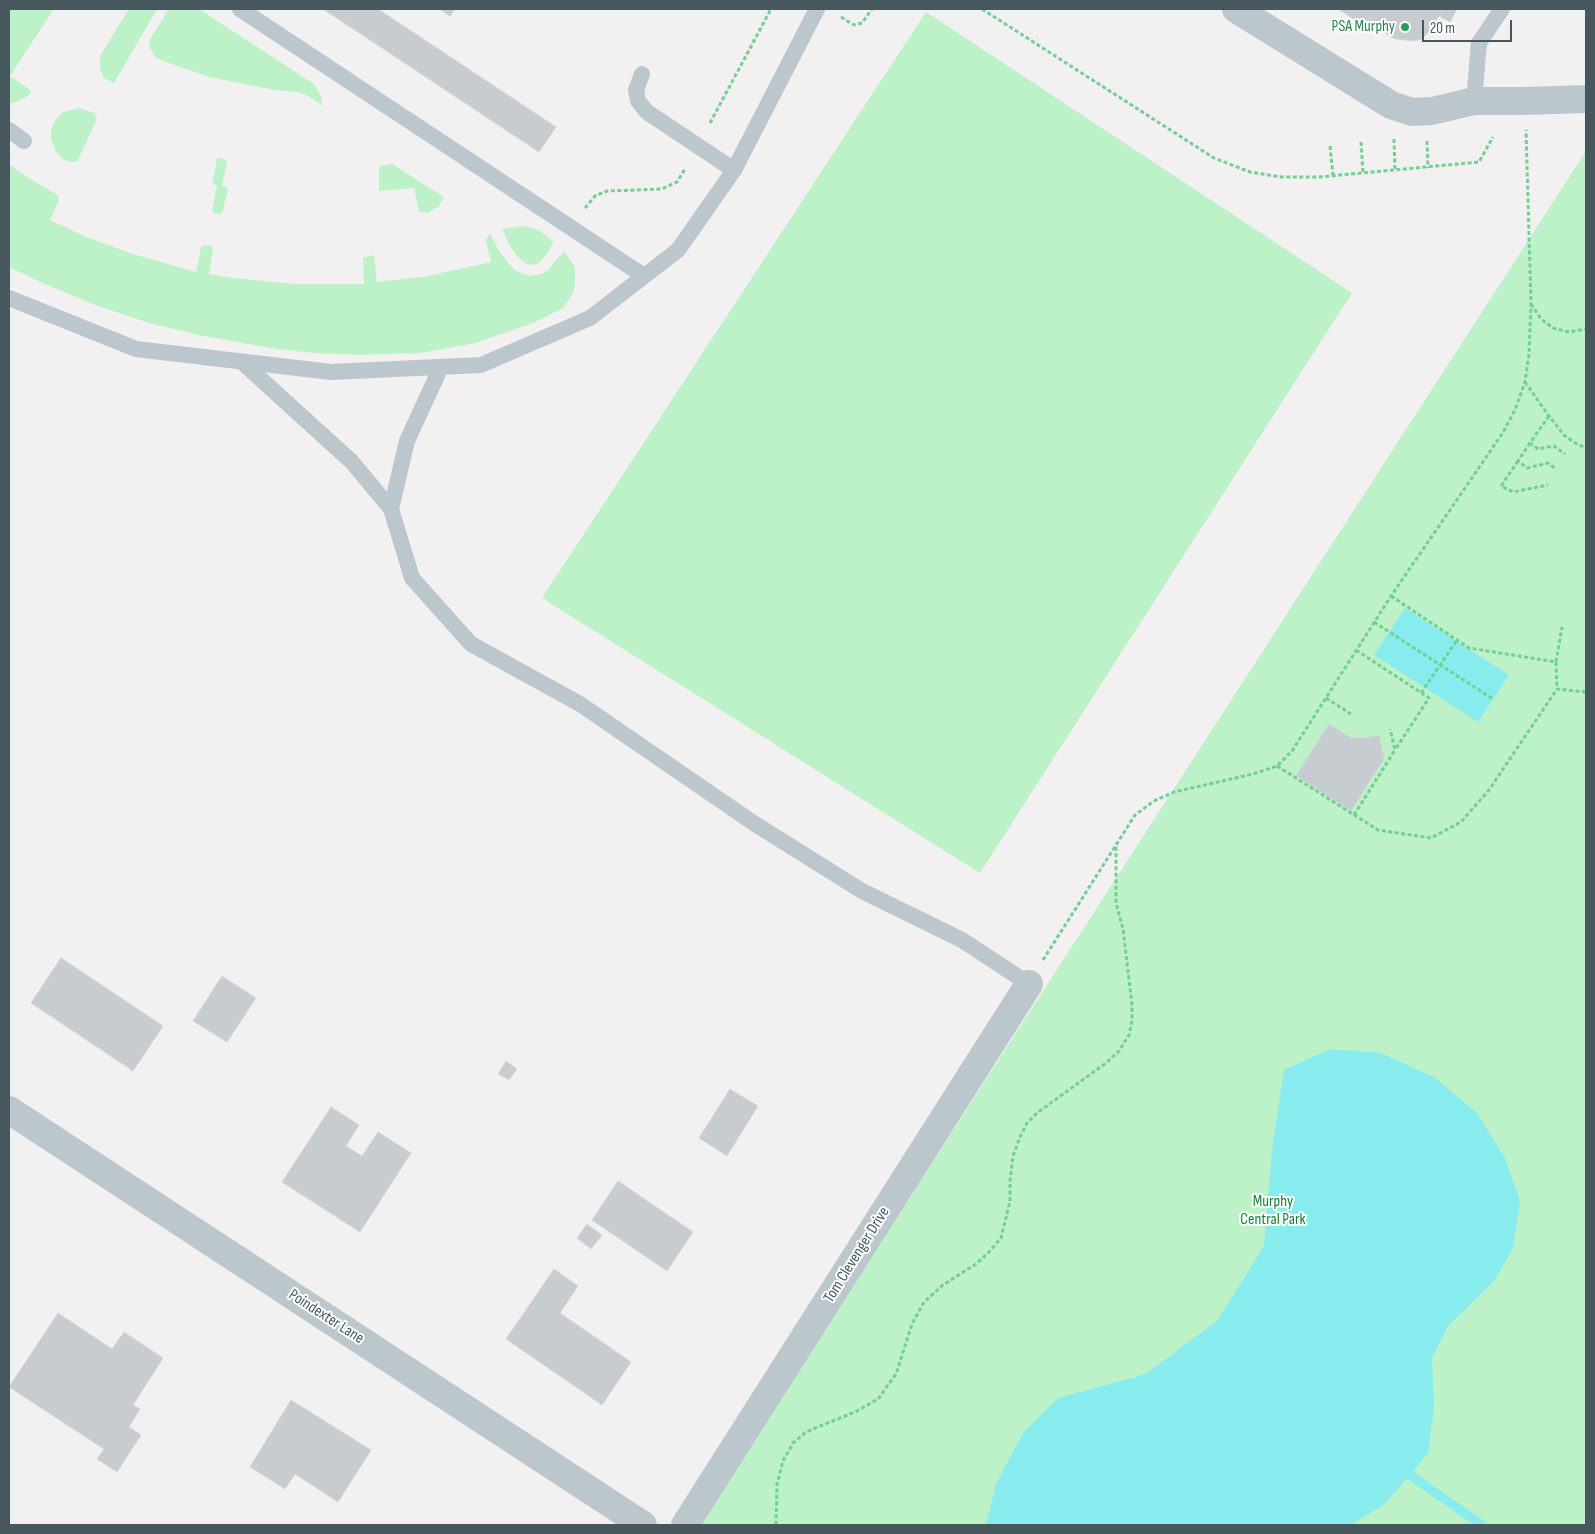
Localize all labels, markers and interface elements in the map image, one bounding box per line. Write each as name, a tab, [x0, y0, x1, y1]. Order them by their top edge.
scale bar	[1425, 10, 1515, 42]
place label: PSA Murphy	[1332, 17, 1395, 37]
text: 20 m	[1430, 19, 1455, 38]
marker: PSA Murphy	[1399, 21, 1411, 33]
park label: Murphy Central Park	[1240, 1192, 1306, 1230]
street label: Tom Clevenger Drive	[820, 1204, 894, 1306]
street label: Poindexter Lane	[285, 1286, 367, 1348]

